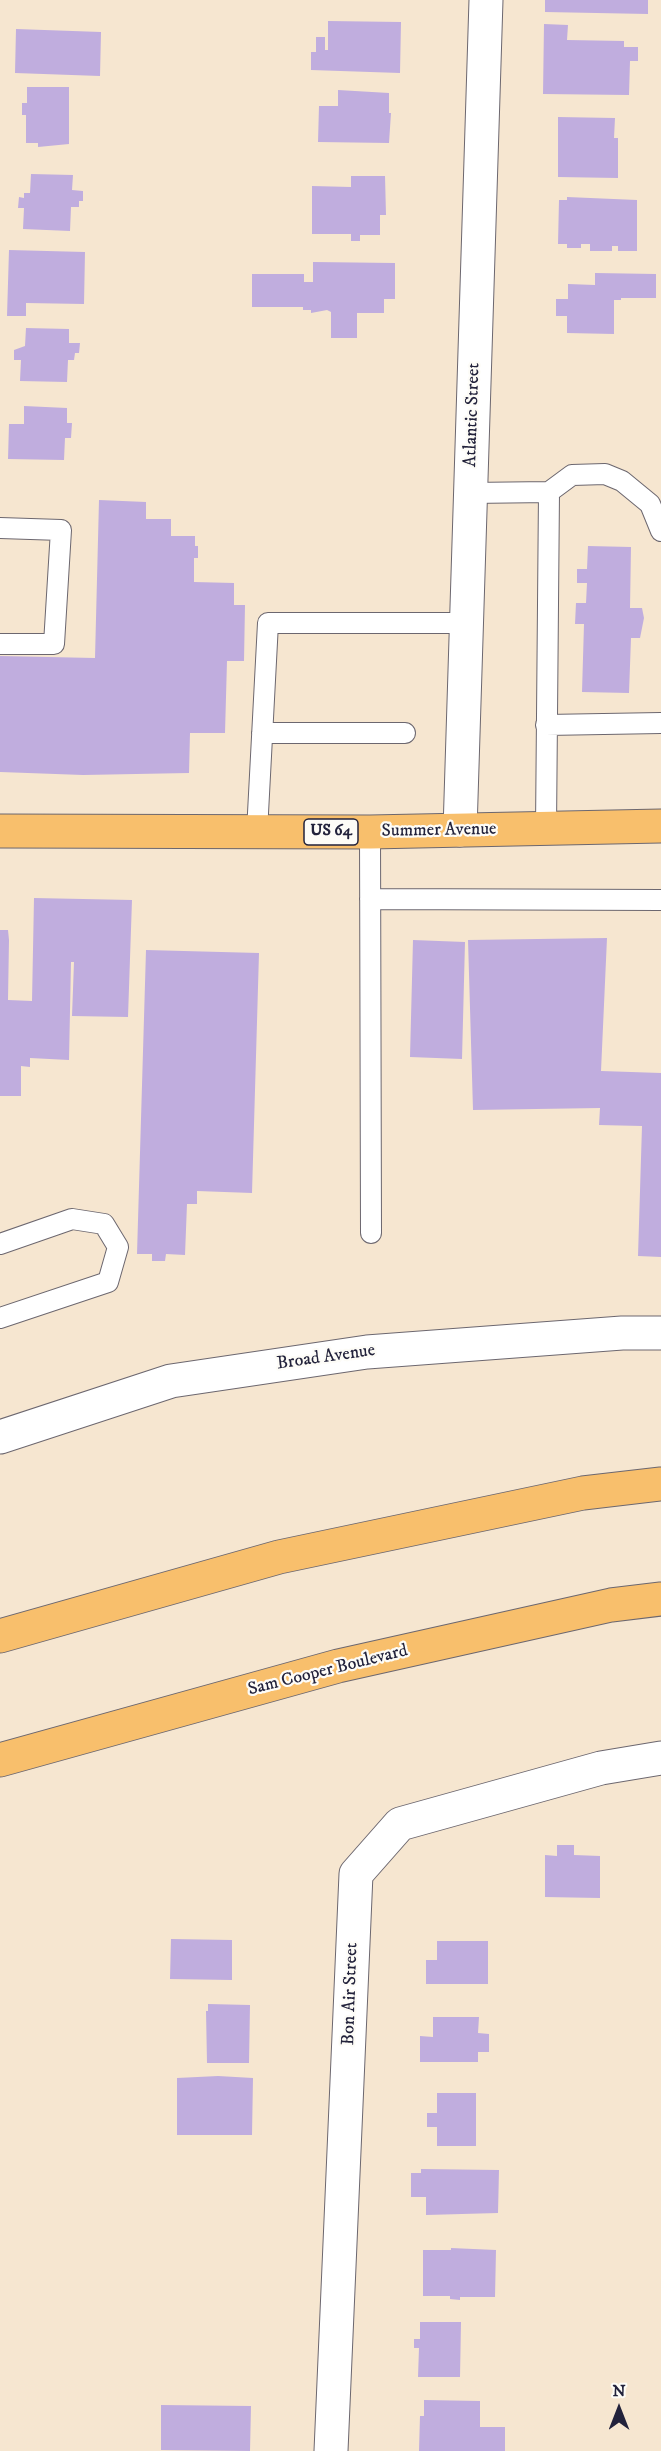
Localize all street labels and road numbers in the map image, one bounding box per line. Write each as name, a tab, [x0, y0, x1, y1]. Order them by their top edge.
street label: Atlantic Street	[460, 363, 486, 467]
road number: US 64	[304, 819, 358, 845]
street label: Summer Avenue	[381, 819, 497, 843]
street label: Broad Avenue	[275, 1340, 377, 1376]
street label: Sam Cooper Boulevard	[246, 1641, 410, 1701]
street label: Bon Air Street	[338, 1942, 364, 2046]

